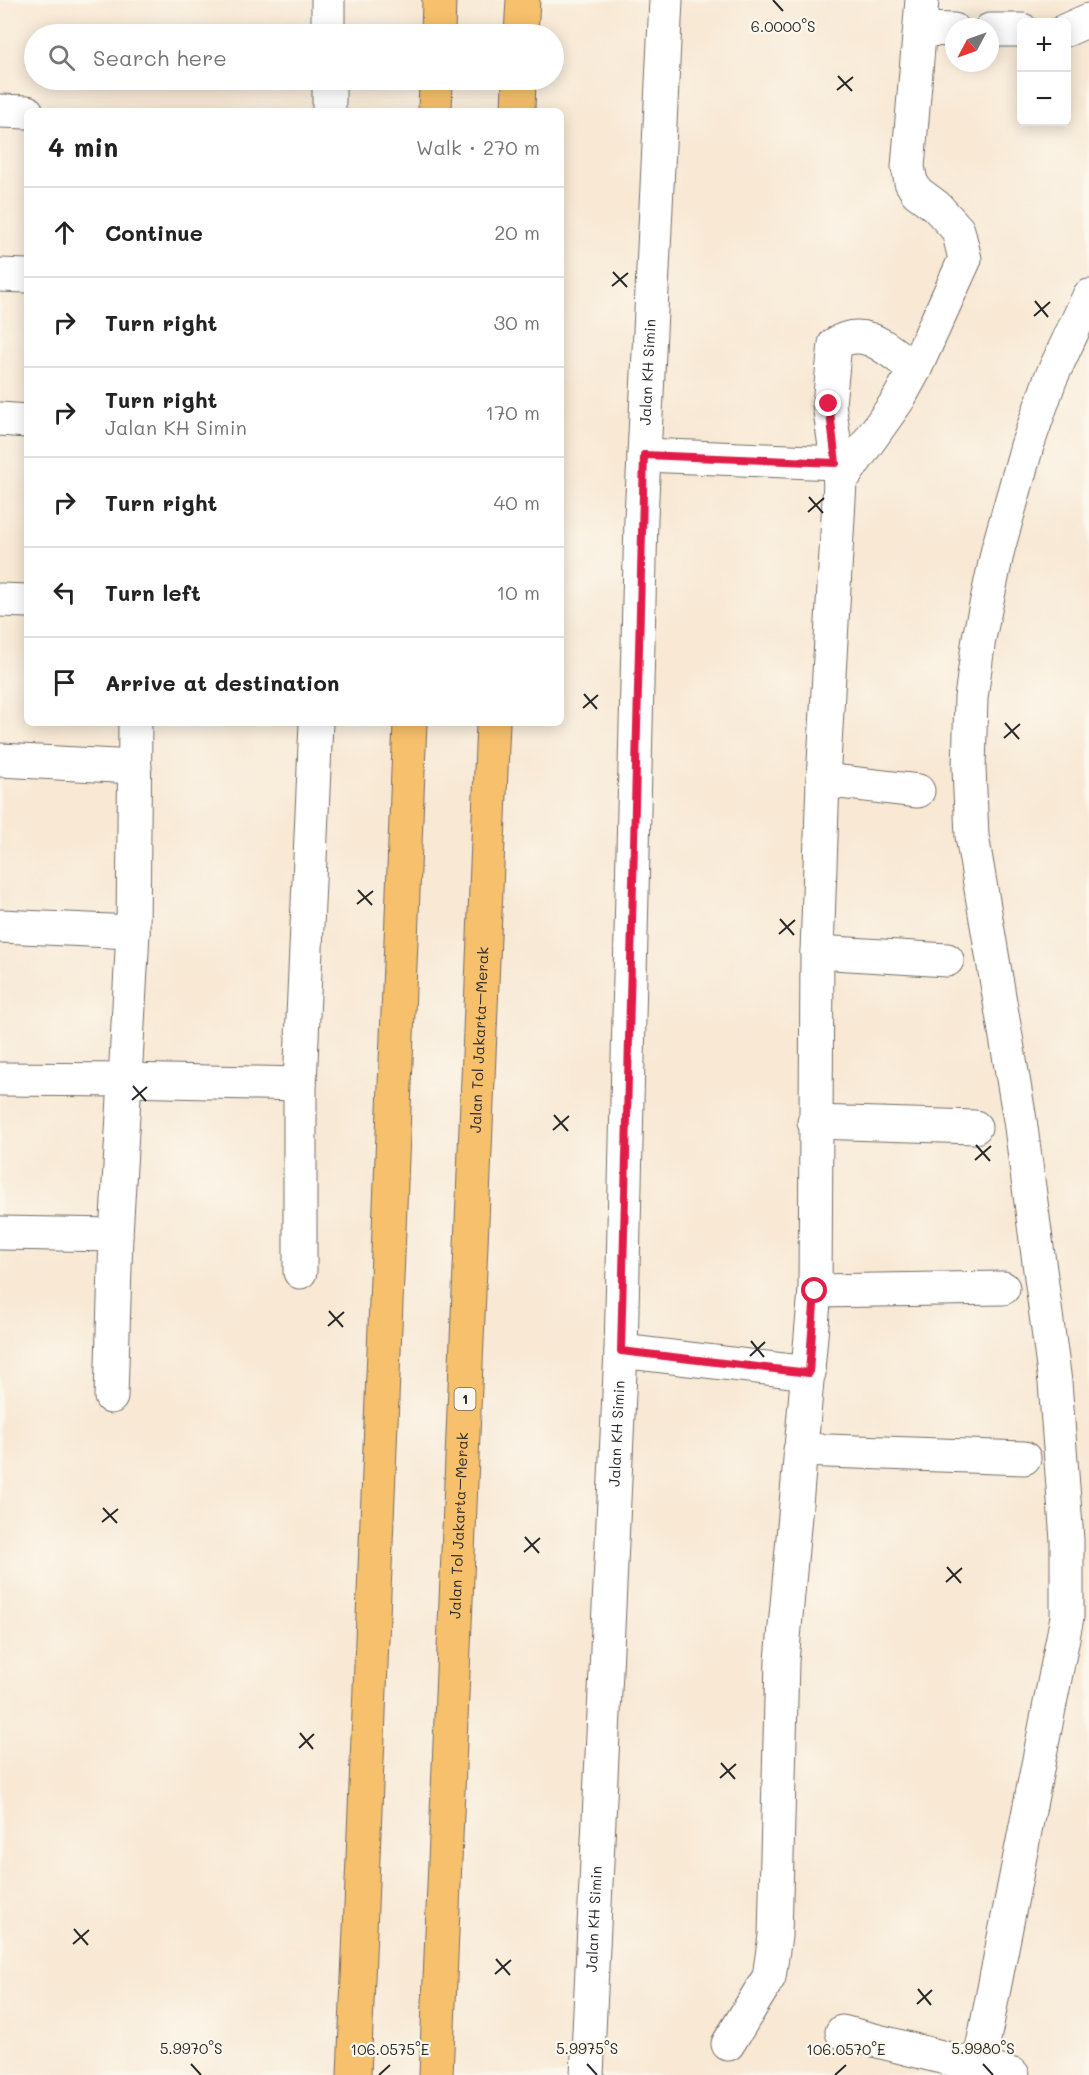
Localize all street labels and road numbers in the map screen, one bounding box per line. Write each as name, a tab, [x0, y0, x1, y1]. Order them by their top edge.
street label: Jalan KH Simin	[634, 319, 660, 426]
street label: Jalan Tol Jakarta–Merak	[465, 946, 493, 1133]
street label: Jalan KH Simin	[604, 1380, 629, 1487]
road number: 1	[454, 1388, 476, 1410]
street label: Jalan Tol Jakarta–Merak	[444, 1432, 472, 1619]
street label: Jalan KH Simin	[581, 1866, 606, 1973]

